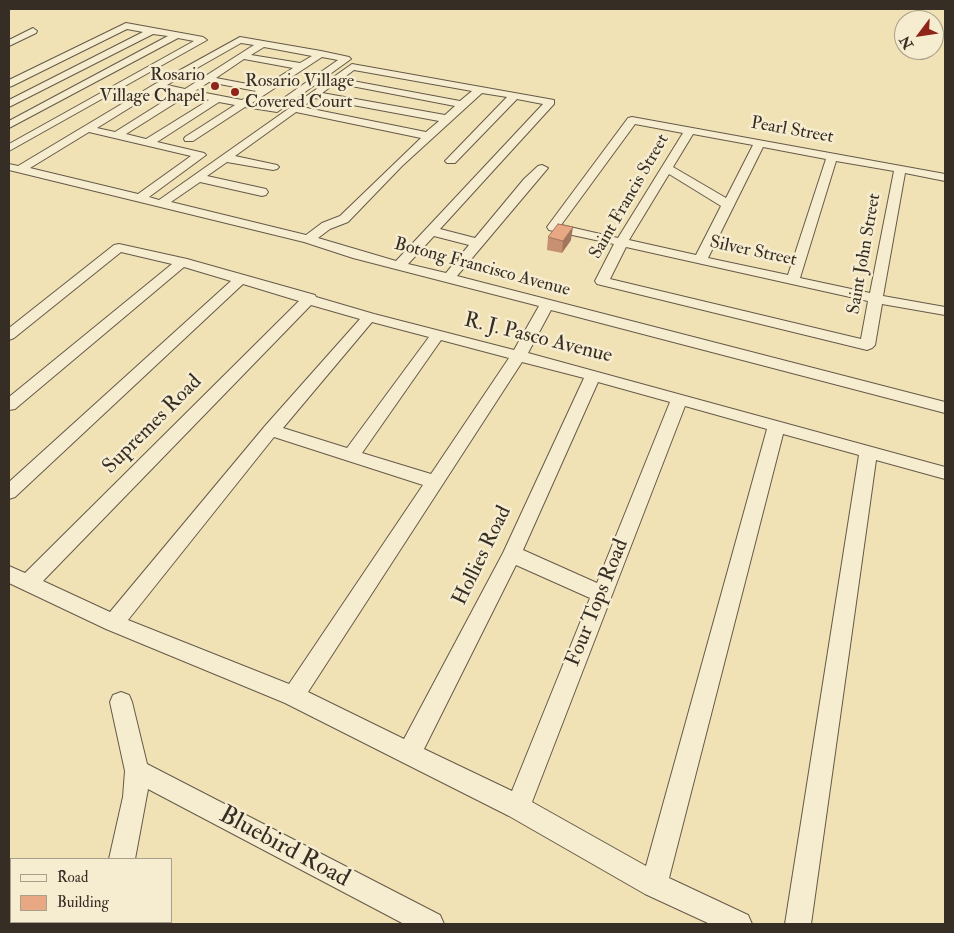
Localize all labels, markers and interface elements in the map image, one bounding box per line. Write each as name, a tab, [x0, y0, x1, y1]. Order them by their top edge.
north arrow	[894, 10, 944, 60]
text: N	[896, 33, 917, 52]
place label: Rosario Village Chapel	[99, 65, 205, 108]
place label: Rosario Village Covered Court	[245, 71, 354, 114]
marker: Rosario Village Chapel	[209, 80, 221, 92]
marker: Rosario Village Covered Court	[229, 86, 241, 98]
street label: Pearl Street	[749, 113, 835, 149]
street label: Saint Francis Street	[586, 131, 674, 263]
street label: Saint John Street	[844, 192, 886, 316]
street label: Silver Street	[708, 232, 798, 272]
street label: Botong Francisco Avenue	[392, 234, 572, 302]
street label: R. J. Pasco Avenue	[461, 308, 615, 370]
street label: Supremes Road	[98, 370, 208, 480]
street label: Hollies Road	[448, 502, 518, 610]
street label: Four Tops Road	[561, 536, 635, 670]
street label: Bluebird Road	[213, 801, 355, 895]
legend	[10, 858, 172, 923]
text: Road	[57, 868, 88, 887]
text: Building	[57, 893, 109, 912]

